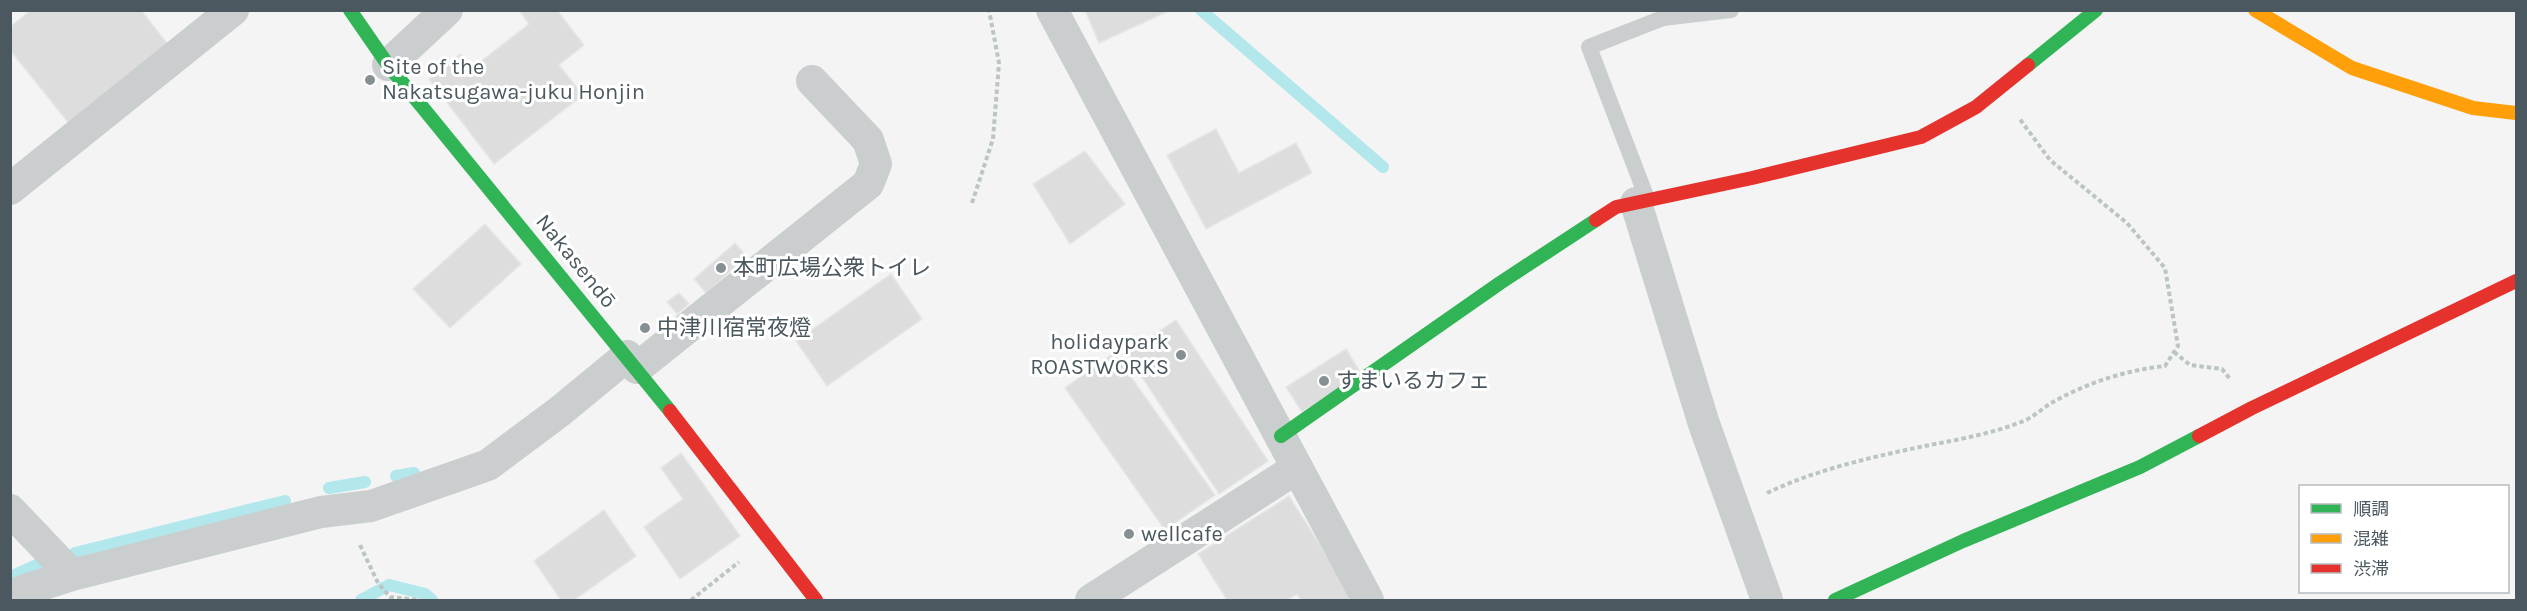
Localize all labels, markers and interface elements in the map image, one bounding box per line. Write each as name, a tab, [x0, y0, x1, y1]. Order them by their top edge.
place label: Site of the Nakatsugawa-juku Honjin	[382, 54, 645, 105]
marker: Site of the Nakatsugawa-juku Honjin	[363, 73, 377, 87]
street label: Nakasendō	[530, 209, 622, 313]
place label: 本町広場公衆トイレ	[733, 255, 931, 281]
marker: 本町広場公衆トイレ	[714, 261, 728, 275]
place label: 中津川宿常夜燈	[657, 315, 811, 341]
marker: 中津川宿常夜燈	[638, 321, 652, 335]
place label: holidaypark ROASTWORKS	[1030, 329, 1169, 380]
marker: holidaypark ROASTWORKS	[1174, 348, 1188, 362]
place label: すまいるカフェ	[1336, 368, 1490, 394]
marker: すまいるカフェ	[1317, 374, 1331, 388]
legend	[2299, 485, 2509, 593]
text: 順調	[2353, 498, 2389, 520]
place label: wellcafe	[1141, 521, 1223, 547]
marker: wellcafe	[1122, 527, 1136, 541]
text: 混雑	[2353, 528, 2389, 550]
text: 渋滞	[2353, 558, 2389, 580]

